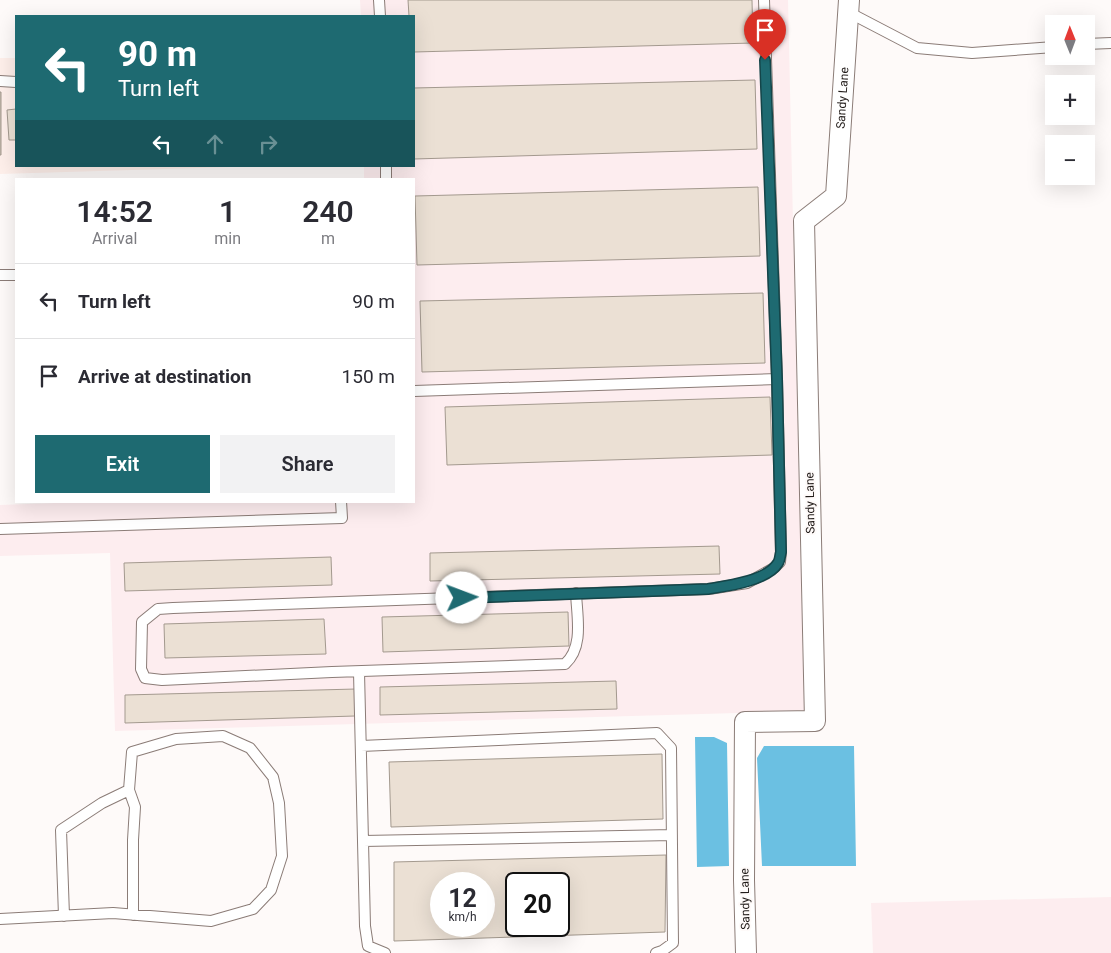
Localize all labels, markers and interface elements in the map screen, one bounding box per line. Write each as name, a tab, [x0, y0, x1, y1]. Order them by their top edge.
pin	[744, 9, 786, 60]
north arrow	[1045, 15, 1095, 65]
map controls	[1045, 15, 1095, 185]
icon: arrive	[751, 16, 779, 44]
text: 90 m	[118, 34, 197, 75]
icon: left	[35, 35, 100, 100]
street label: Sandy Lane	[833, 67, 852, 129]
button: +	[1045, 75, 1095, 125]
text: Turn left	[118, 76, 199, 101]
icon: left	[148, 130, 176, 158]
icon: ahead	[201, 130, 229, 158]
icon: right	[254, 130, 282, 158]
button: −	[1045, 135, 1095, 185]
text: 14:52	[76, 194, 153, 229]
text: 1	[219, 194, 236, 229]
text: 240	[302, 194, 354, 229]
text: Arrival	[92, 229, 137, 248]
text: min	[214, 229, 241, 248]
text: m	[321, 229, 335, 248]
icon: left	[35, 287, 63, 315]
text: Turn left	[78, 290, 151, 313]
text: 90 m	[352, 290, 395, 313]
icon: arrive	[35, 362, 63, 390]
text: Arrive at destination	[78, 365, 251, 388]
text: 150 m	[342, 365, 395, 388]
button: Exit	[35, 435, 210, 493]
button: Share	[220, 435, 395, 493]
street label: Sandy Lane	[802, 472, 818, 534]
position arrow	[435, 571, 487, 623]
street label: Sandy Lane	[737, 868, 753, 930]
speed limit sign: 20	[505, 872, 570, 937]
text: 12	[448, 884, 477, 913]
text: km/h	[448, 910, 477, 924]

